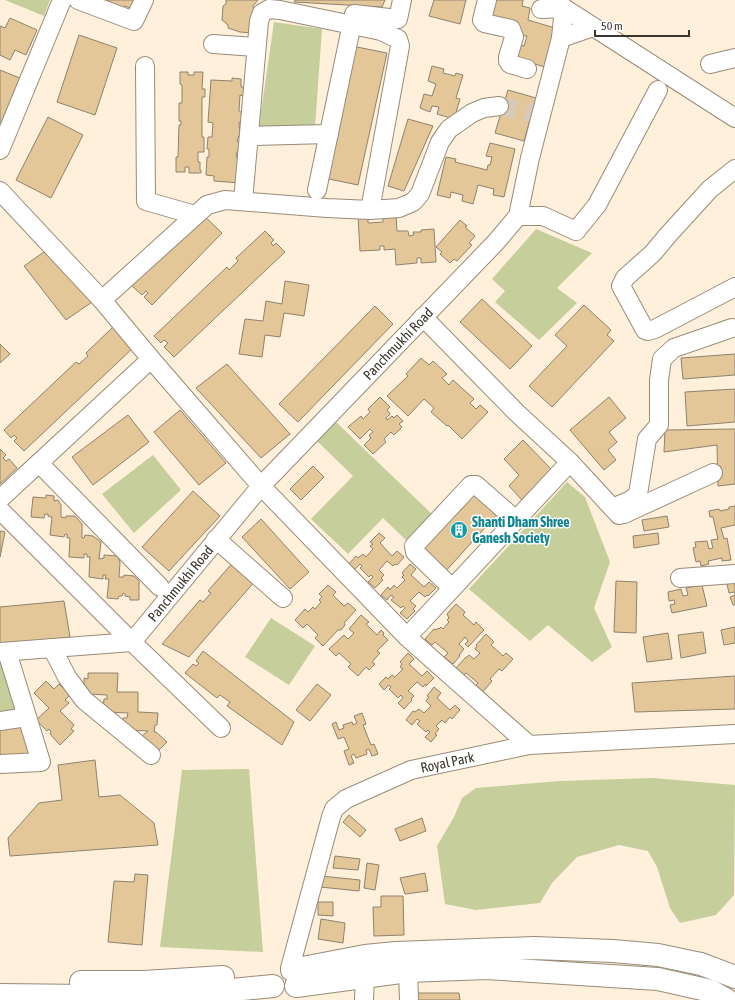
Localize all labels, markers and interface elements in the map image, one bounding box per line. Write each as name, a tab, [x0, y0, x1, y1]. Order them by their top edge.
scale bar	[595, 12, 689, 38]
text: 50 m	[601, 19, 623, 33]
street label: Panchmukhi Road	[360, 304, 436, 383]
place label: Shanti Dham Shree Ganesh Society	[472, 514, 570, 546]
building icon: Shanti Dham Shree Ganesh Society	[449, 520, 469, 540]
street label: Panchmukhi Road	[144, 542, 216, 625]
street label: Royal Park	[419, 749, 476, 776]

